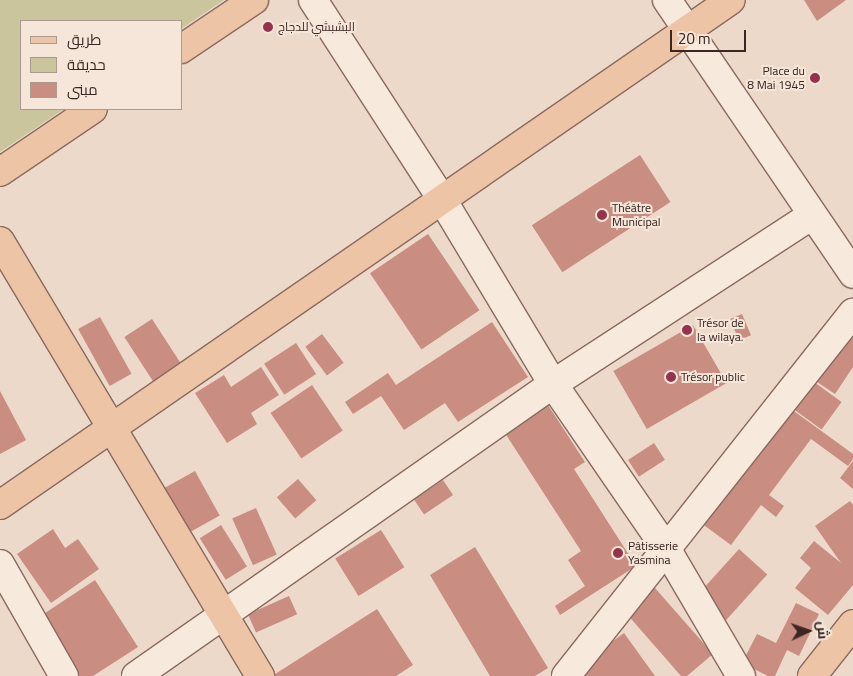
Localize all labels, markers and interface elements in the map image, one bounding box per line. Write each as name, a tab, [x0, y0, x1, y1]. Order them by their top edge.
legend	[20, 20, 182, 110]
place label: البشبشي للدجاج	[278, 20, 355, 34]
scale bar	[673, 20, 749, 52]
marker: البشبشي للدجاج	[262, 21, 274, 33]
text: 20 m	[678, 24, 711, 53]
text: طريق	[67, 25, 101, 54]
text: حديقة	[67, 50, 106, 79]
place label: Place du 8 Mai 1945	[747, 64, 805, 92]
marker: Place du 8 Mai 1945	[809, 72, 821, 84]
text: مبنى	[67, 75, 98, 104]
place label: Théâtre Municipal	[612, 201, 661, 229]
marker: Théâtre Municipal	[596, 209, 608, 221]
place label: Trésor de la wilaya.	[697, 316, 744, 344]
marker: Trésor de la wilaya.	[681, 324, 693, 336]
place label: Trésor public	[681, 370, 745, 384]
marker: Trésor public	[665, 371, 677, 383]
place label: Pâtisserie Yasmina	[628, 539, 678, 567]
marker: Pâtisserie Yasmina	[612, 547, 624, 559]
north arrow	[783, 606, 833, 656]
text: ش	[810, 621, 836, 640]

